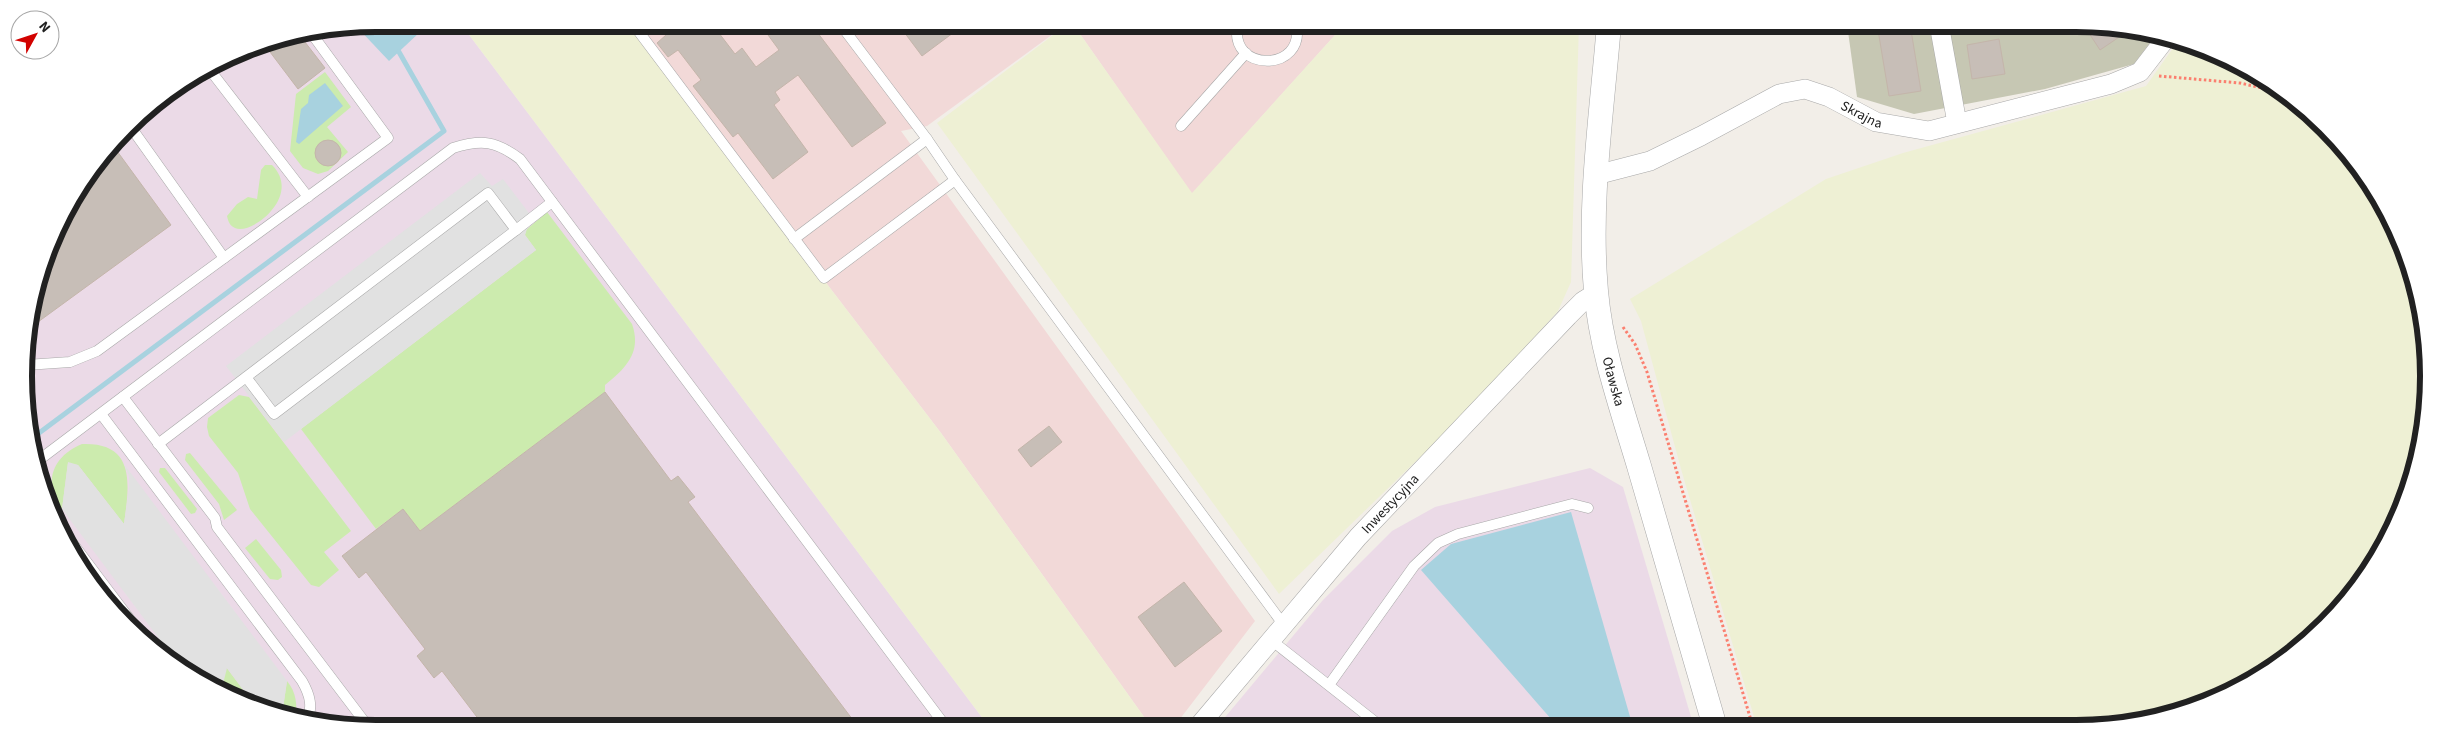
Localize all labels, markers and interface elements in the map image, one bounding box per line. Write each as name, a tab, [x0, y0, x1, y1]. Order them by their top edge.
north arrow	[10, 10, 60, 60]
text: N	[34, 17, 55, 37]
street label: Skrajna	[1837, 96, 1883, 134]
street label: Oławska	[1597, 355, 1629, 409]
street label: Inwestycyjna	[1357, 470, 1424, 539]

